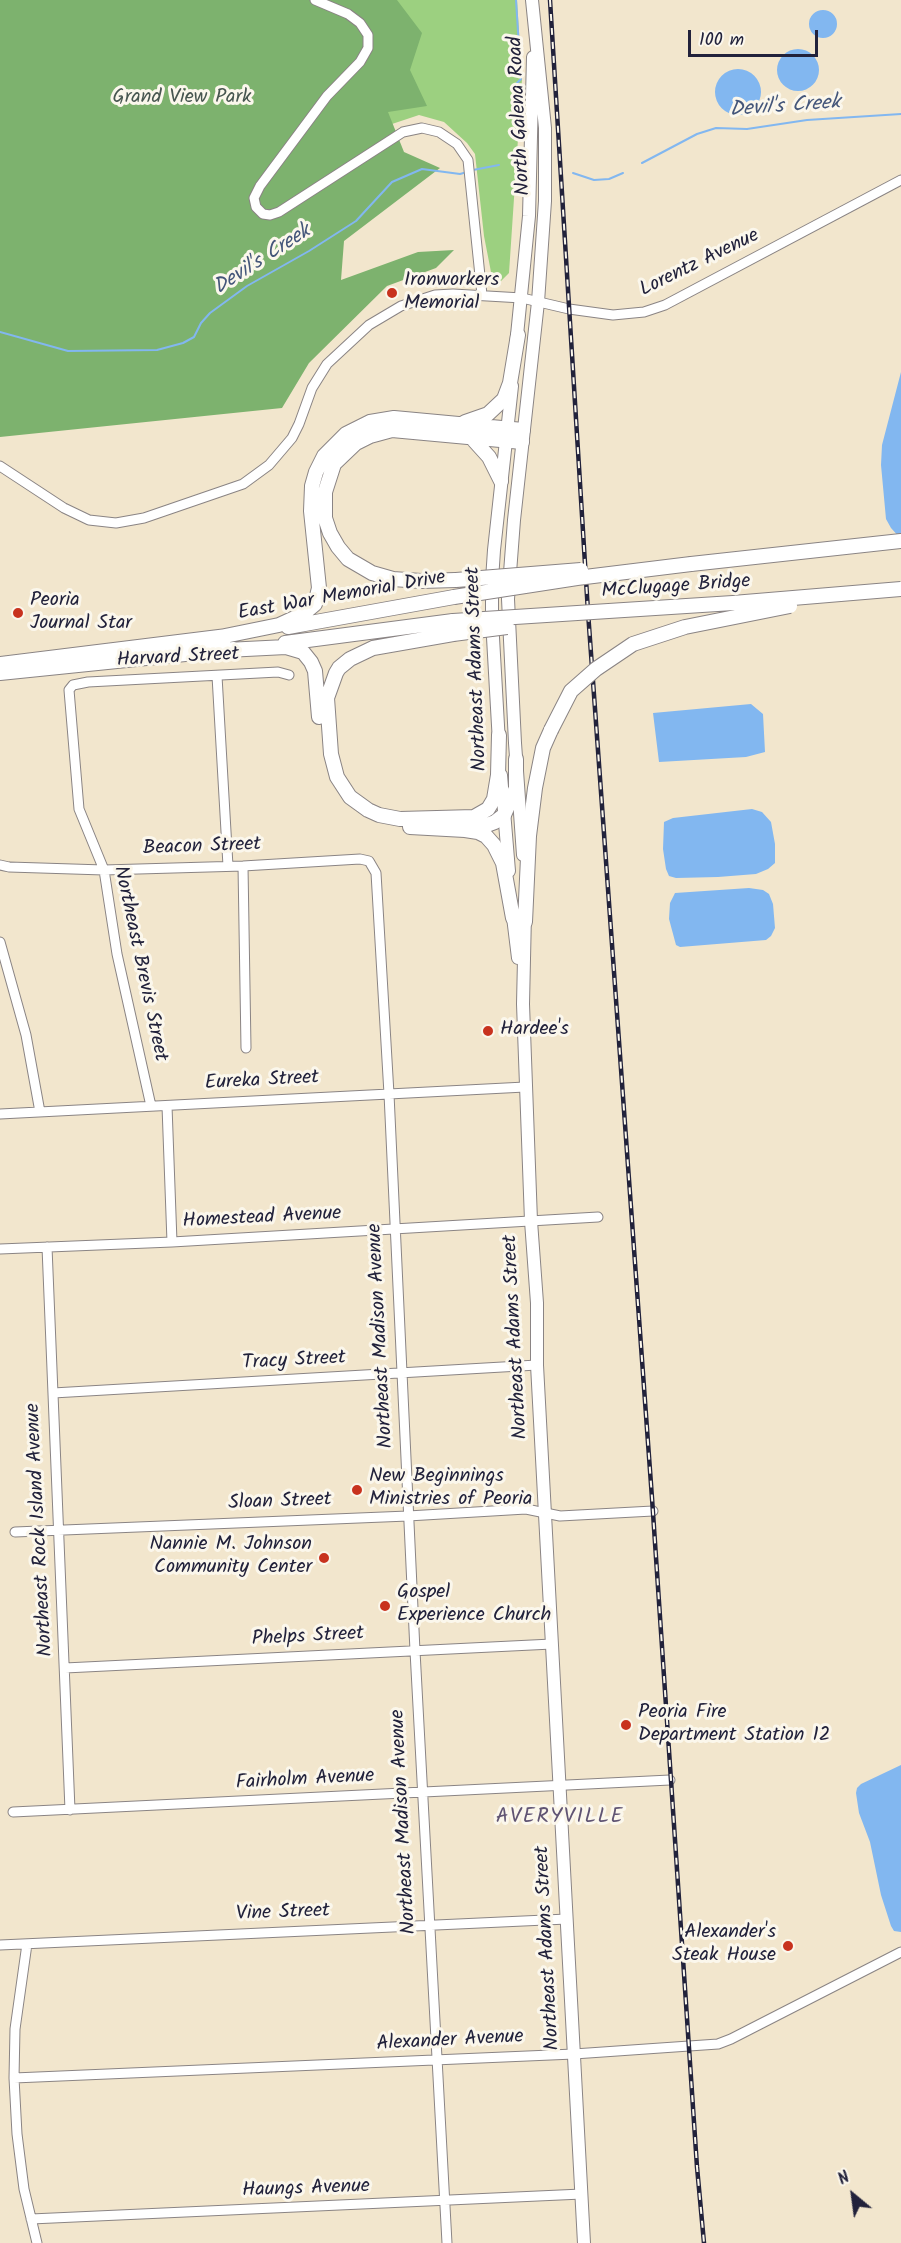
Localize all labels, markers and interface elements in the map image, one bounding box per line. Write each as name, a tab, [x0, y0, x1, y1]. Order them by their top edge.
scale bar	[691, 18, 822, 56]
text: 100 m	[699, 26, 744, 55]
street label: North Galena Road	[505, 36, 537, 196]
park label: Grand View Park	[113, 87, 251, 111]
water label: Devil's Creek	[729, 92, 841, 124]
water label: Devil's Creek	[210, 220, 316, 302]
street label: Lorentz Avenue	[636, 225, 764, 303]
place label: Ironworkers Memorial	[404, 270, 499, 317]
marker: Ironworkers Memorial	[385, 286, 399, 300]
street label: Northeast Adams Street	[462, 566, 494, 772]
street label: East War Memorial Drive	[236, 567, 448, 627]
street label: McClugage Bridge	[601, 571, 751, 605]
place label: Peoria Journal Star	[30, 590, 132, 637]
marker: Peoria Journal Star	[11, 606, 25, 620]
street label: Harvard Street	[116, 644, 240, 674]
street label: Beacon Street	[142, 834, 262, 862]
street label: Northeast Brevis Street	[107, 864, 171, 1064]
place label: Hardee's	[500, 1019, 569, 1043]
marker: Hardee's	[481, 1024, 495, 1038]
street label: Eureka Street	[204, 1067, 320, 1097]
street label: Homestead Avenue	[182, 1203, 342, 1235]
street label: Northeast Madison Avenue	[364, 1223, 400, 1449]
street label: Northeast Adams Street	[500, 1234, 534, 1440]
street label: Tracy Street	[242, 1347, 346, 1377]
street label: Northeast Rock Island Avenue	[22, 1403, 60, 1657]
place label: New Beginnings Ministries of Peoria	[369, 1466, 532, 1513]
marker: New Beginnings Ministries of Peoria	[350, 1483, 364, 1497]
street label: Sloan Street	[228, 1489, 332, 1517]
place label: Nannie M. Johnson Community Center	[149, 1534, 312, 1581]
marker: Nannie M. Johnson Community Center	[317, 1551, 331, 1565]
place label: Gospel Experience Church	[397, 1582, 551, 1629]
marker: Gospel Experience Church	[378, 1599, 392, 1613]
street label: Phelps Street	[251, 1623, 365, 1653]
place label: Peoria Fire Department Station 12	[638, 1702, 830, 1749]
street label: Northeast Madison Avenue	[387, 1709, 423, 1935]
marker: Peoria Fire Department Station 12	[619, 1718, 633, 1732]
street label: Fairholm Avenue	[235, 1765, 375, 1797]
district label: AVERYVILLE	[496, 1805, 624, 1831]
street label: Northeast Adams Street	[532, 1845, 566, 2051]
street label: Vine Street	[236, 1900, 330, 1928]
place label: Alexander's Steak House	[672, 1922, 776, 1969]
marker: Alexander's Steak House	[781, 1939, 795, 1953]
street label: Alexander Avenue	[376, 2026, 524, 2058]
north arrow	[823, 2165, 883, 2225]
text: N	[834, 2165, 855, 2192]
street label: Haungs Avenue	[242, 2176, 370, 2204]

